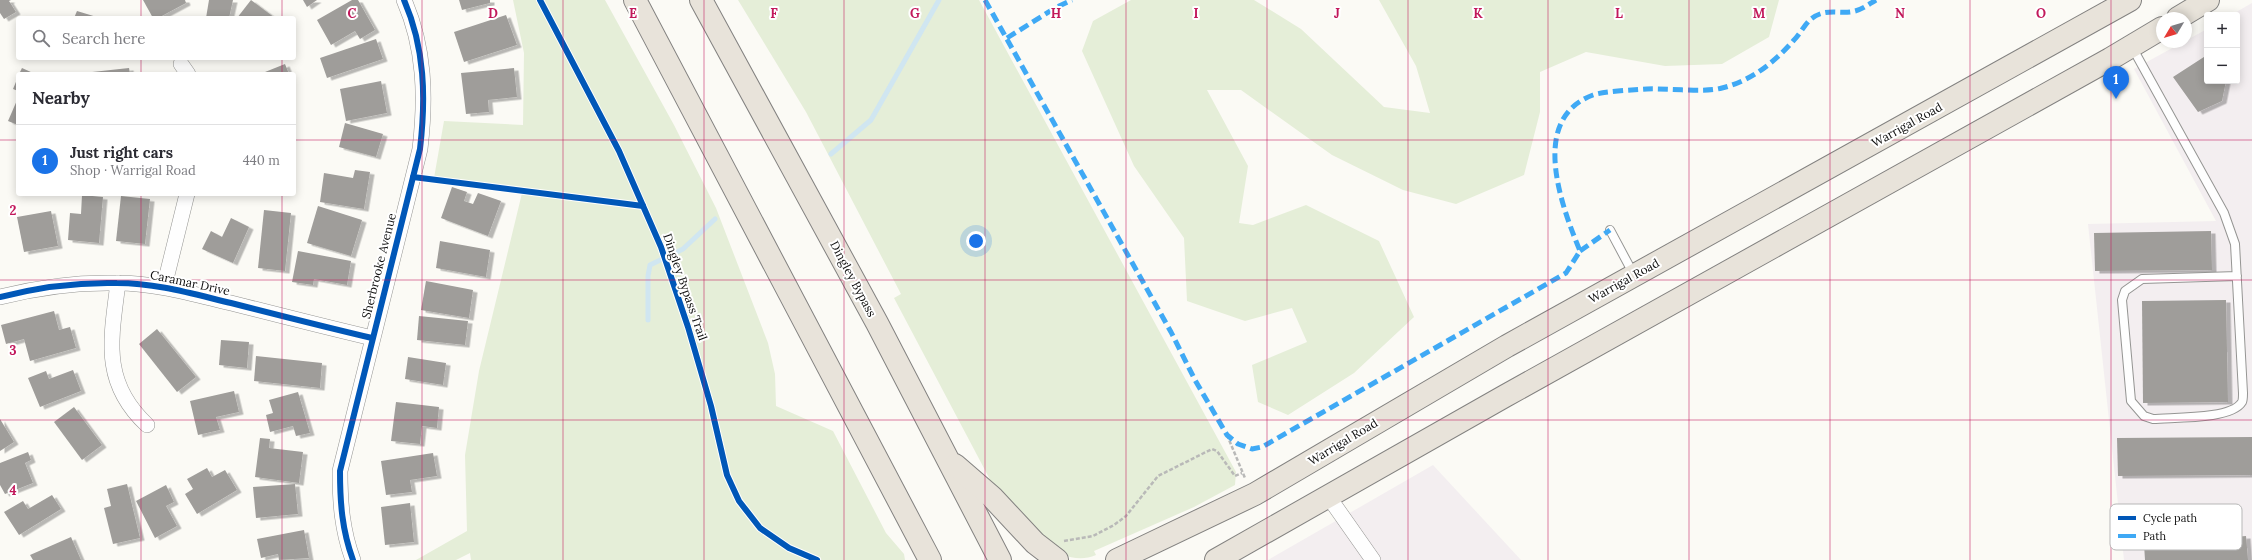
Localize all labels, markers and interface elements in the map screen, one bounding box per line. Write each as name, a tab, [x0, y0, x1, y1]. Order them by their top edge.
text: C	[348, 5, 357, 22]
text: D	[488, 5, 498, 22]
text: E	[629, 5, 637, 22]
text: F	[770, 5, 778, 22]
text: G	[910, 5, 920, 22]
text: H	[1051, 5, 1061, 22]
text: I	[1193, 5, 1199, 22]
text: J	[1334, 5, 1340, 22]
text: K	[1473, 5, 1483, 22]
text: L	[1615, 5, 1623, 22]
text: M	[1753, 5, 1766, 22]
text: N	[1895, 5, 1905, 22]
text: O	[2036, 5, 2046, 22]
north arrow	[2156, 12, 2192, 48]
map controls	[2204, 12, 2240, 84]
button: +	[2204, 12, 2240, 48]
search box	[16, 16, 296, 60]
icon: search	[30, 27, 52, 49]
text: Search here	[62, 29, 145, 48]
button: −	[2204, 48, 2240, 84]
pin: 1	[2103, 66, 2129, 99]
text: Nearby	[32, 87, 90, 109]
street label: Warrigal Road	[1869, 99, 1945, 150]
text: Just right cars	[70, 143, 173, 162]
text: 1	[42, 152, 48, 169]
text: 440 m	[243, 152, 280, 169]
text: Shop · Warrigal Road	[70, 162, 196, 179]
text: 2	[10, 202, 17, 219]
street label: Sherbrooke Avenue	[358, 211, 399, 320]
street label: Dingley Bypass Trail	[660, 231, 711, 342]
your location	[966, 231, 986, 251]
street label: Dingley Bypass	[827, 238, 880, 320]
street label: Warrigal Road	[1586, 255, 1662, 306]
street label: Caramar Drive	[149, 267, 232, 298]
text: 3	[9, 342, 17, 359]
street label: Warrigal Road	[1305, 415, 1380, 468]
text: 4	[9, 482, 17, 499]
legend	[2110, 504, 2242, 550]
text: Cycle path	[2143, 511, 2198, 525]
text: Path	[2143, 529, 2166, 543]

